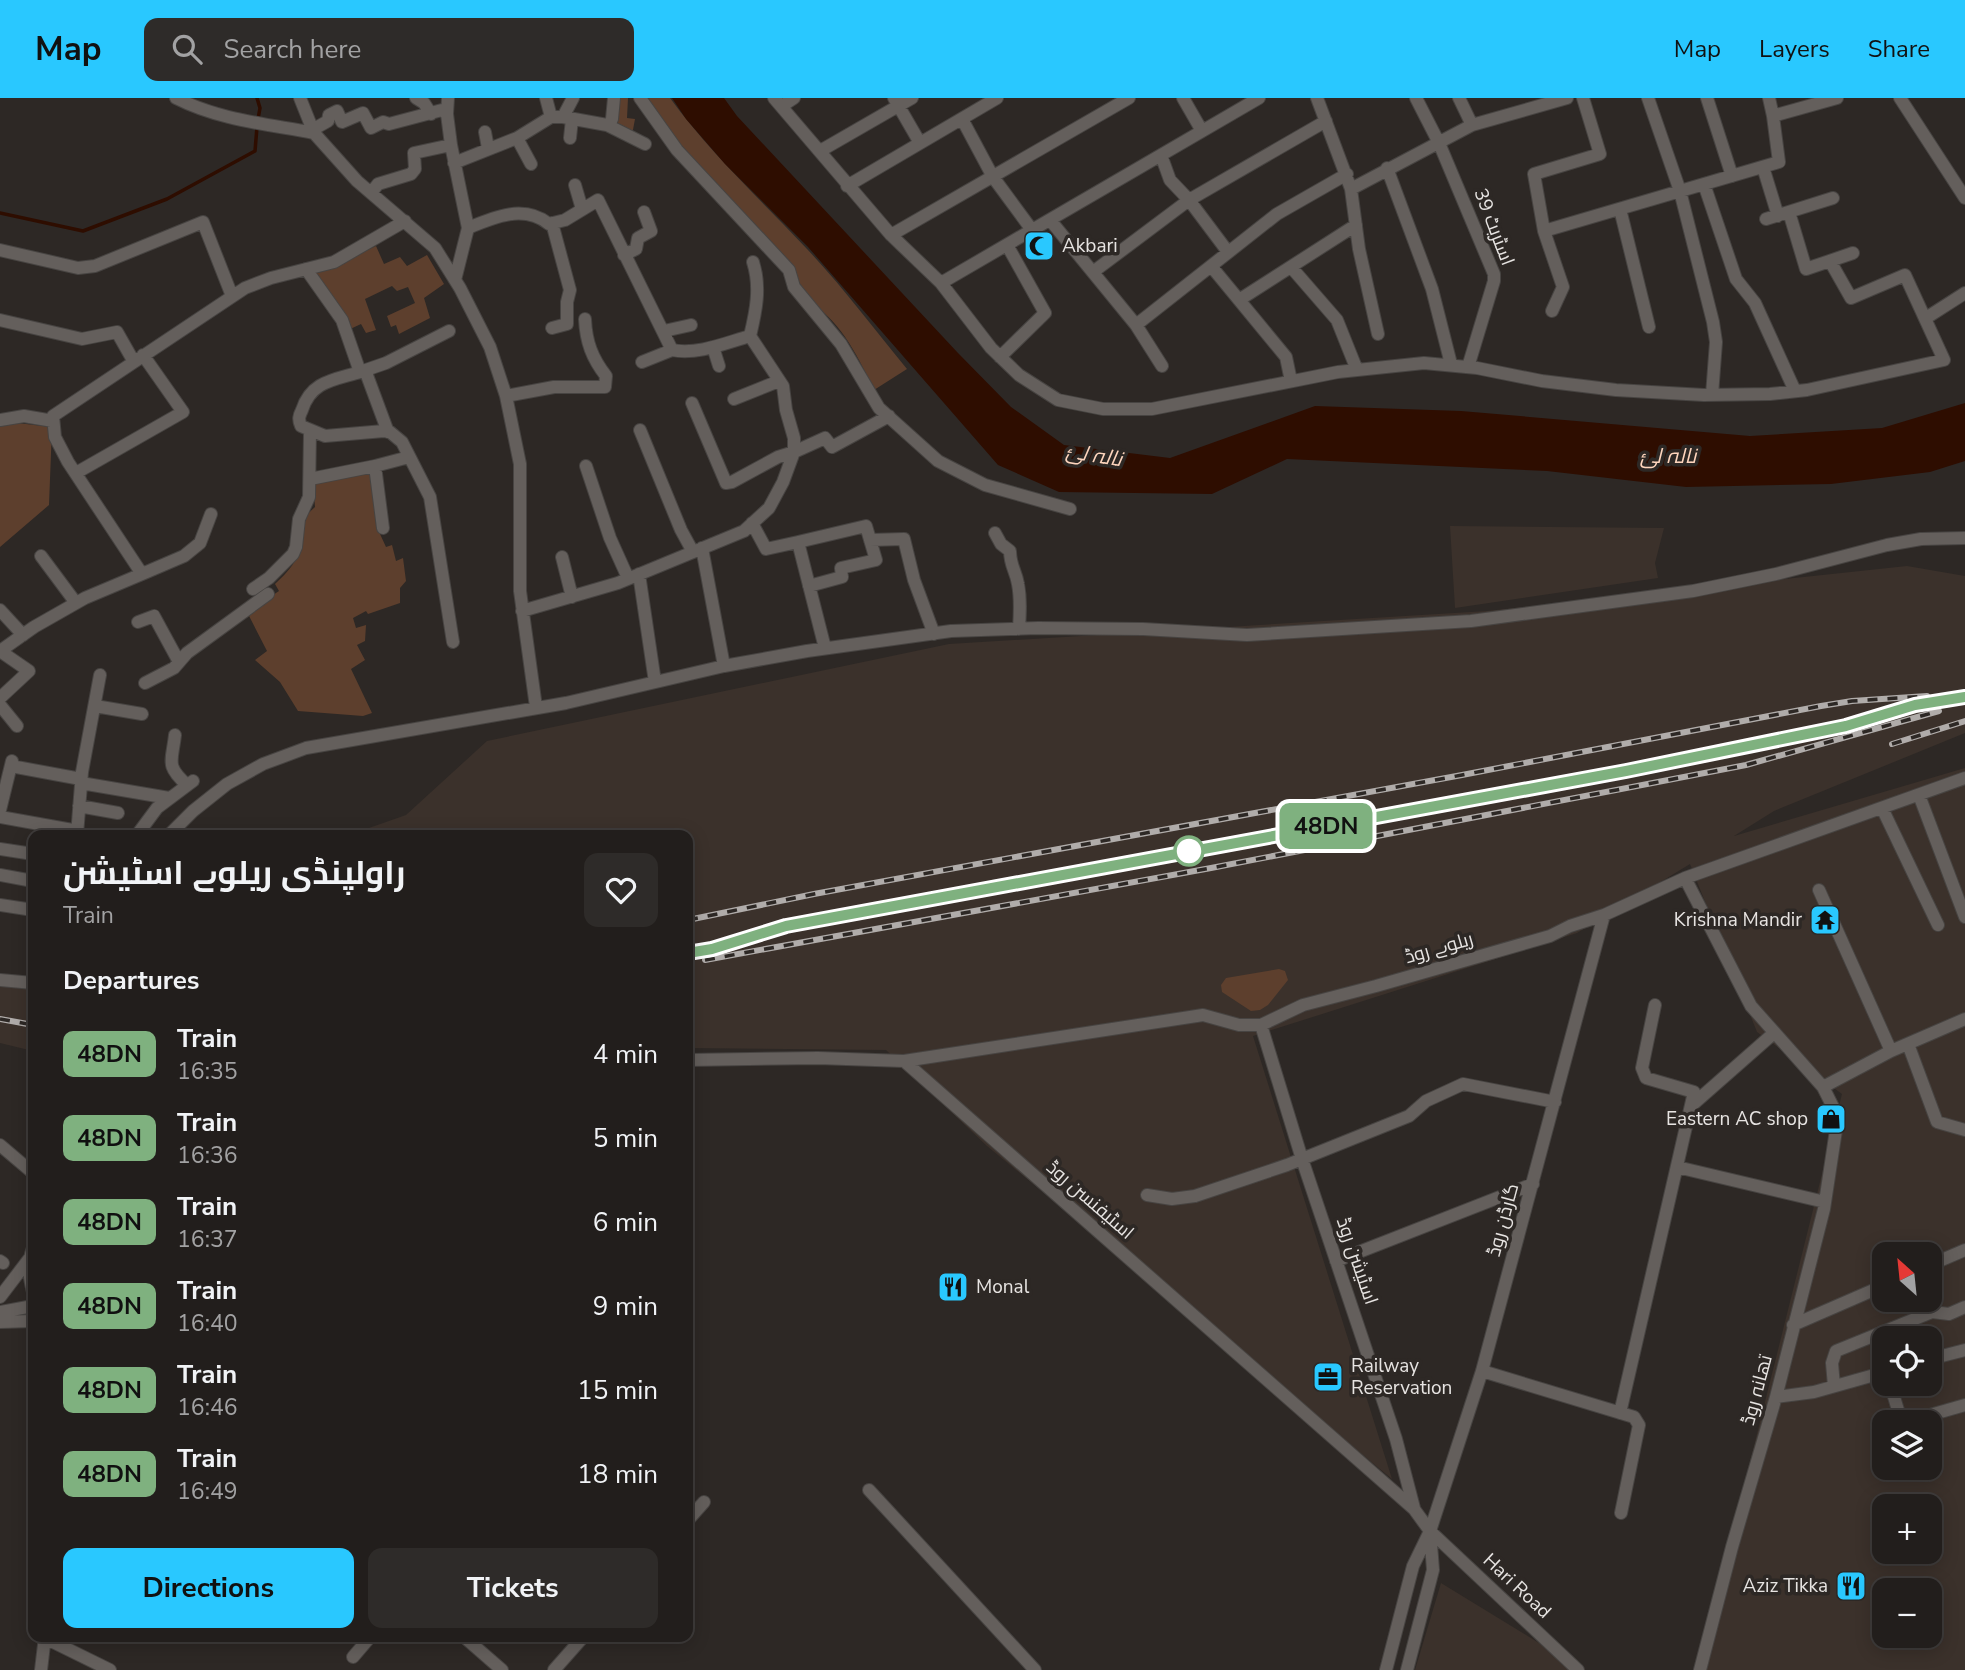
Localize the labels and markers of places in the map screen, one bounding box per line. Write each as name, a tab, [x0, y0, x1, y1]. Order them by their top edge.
mosque icon: Akbari	[1022, 229, 1056, 263]
place label: Akbari	[1062, 233, 1118, 259]
unlabelled marker	[1174, 836, 1204, 866]
temple icon: Krishna Mandir	[1808, 903, 1842, 937]
place label: Krishna Mandir	[1674, 907, 1802, 933]
shop icon: Eastern AC shop	[1814, 1102, 1848, 1136]
place label: Eastern AC shop	[1666, 1106, 1808, 1132]
restaurant icon: Monal	[936, 1270, 970, 1304]
place label: Monal	[976, 1274, 1030, 1300]
place label: Railway Reservation	[1351, 1353, 1452, 1401]
office icon: Railway Reservation	[1311, 1360, 1345, 1394]
restaurant icon: Aziz Tikka	[1834, 1569, 1868, 1603]
place label: Aziz Tikka	[1742, 1573, 1828, 1599]

